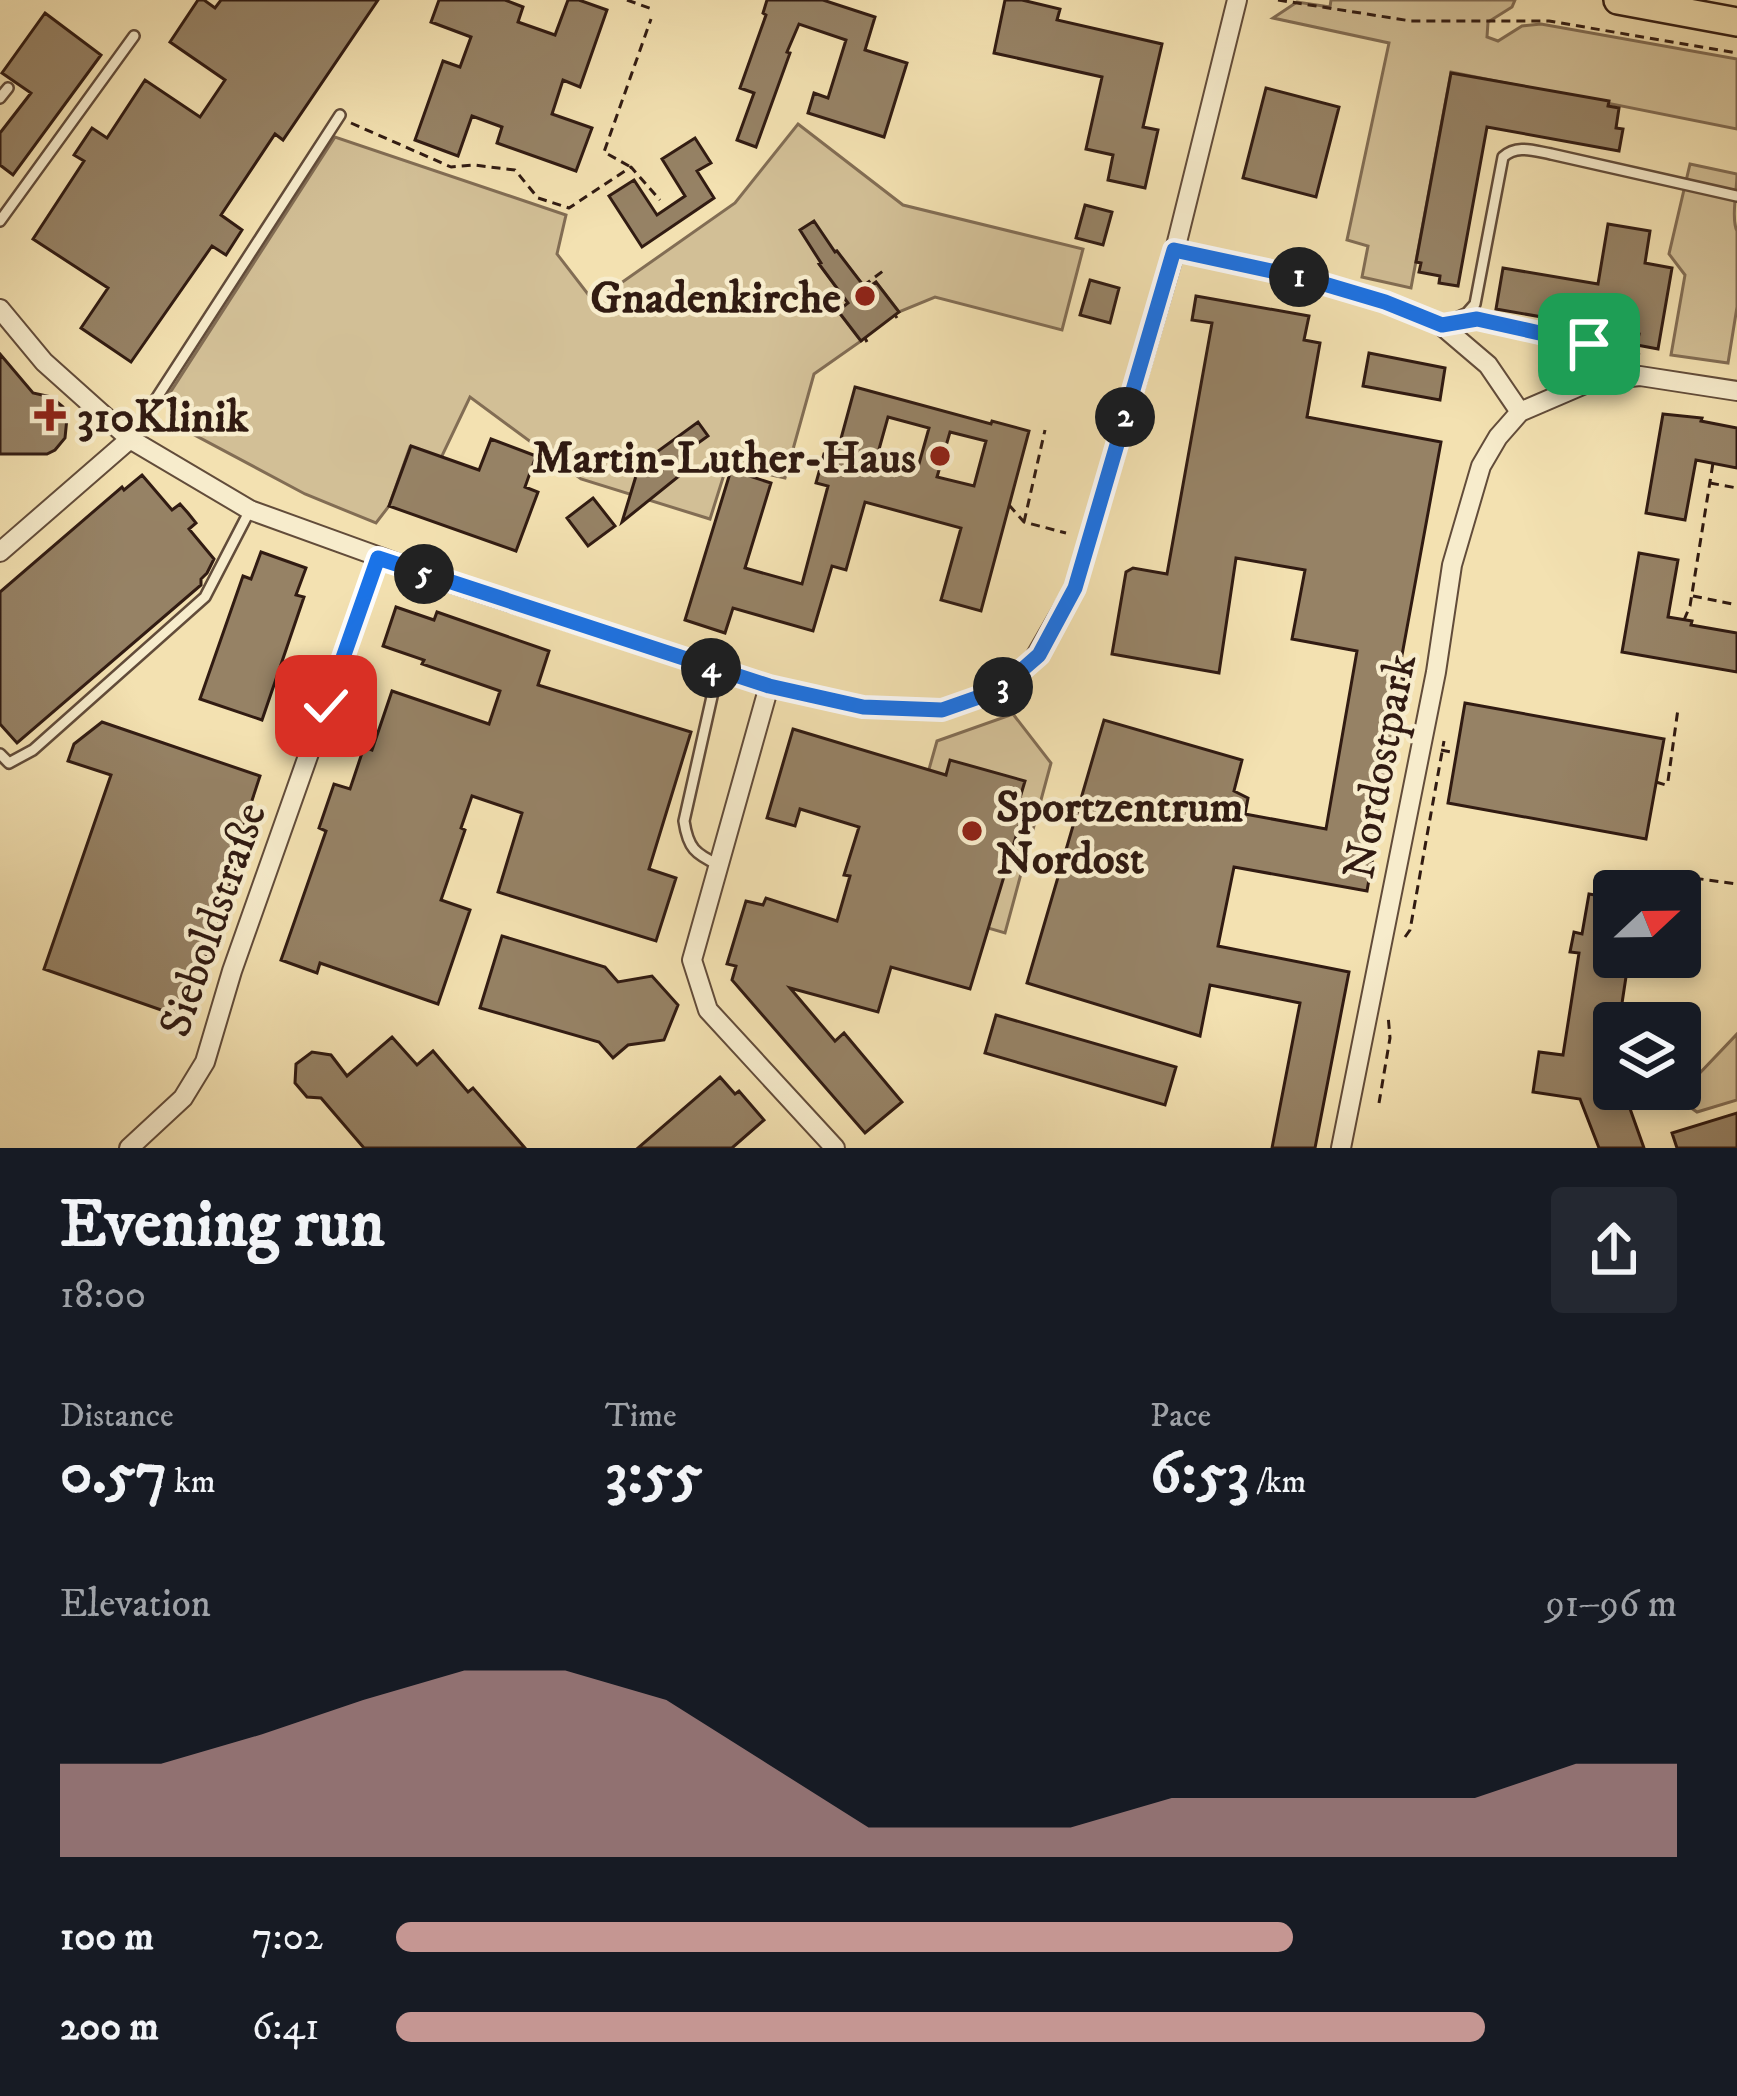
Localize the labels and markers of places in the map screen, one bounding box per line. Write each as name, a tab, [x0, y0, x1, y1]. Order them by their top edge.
pin: 1	[1269, 247, 1329, 307]
place label: Gnadenkirche	[590, 271, 841, 327]
marker: Gnadenkirche	[852, 283, 878, 309]
pin	[1538, 293, 1640, 395]
pin: 2	[1095, 387, 1155, 447]
place label: 310Klinik	[77, 390, 249, 446]
marker: 310Klinik	[34, 399, 66, 431]
place label: Martin-Luther-Haus	[532, 431, 916, 487]
marker: Martin-Luther-Haus	[927, 443, 953, 469]
pin: 5	[394, 544, 454, 604]
pin: 4	[681, 638, 741, 698]
pin	[275, 655, 377, 757]
pin: 3	[973, 657, 1033, 717]
place label: Sportzentrum Nordost	[996, 780, 1243, 888]
marker: Sportzentrum Nordost	[959, 818, 985, 844]

